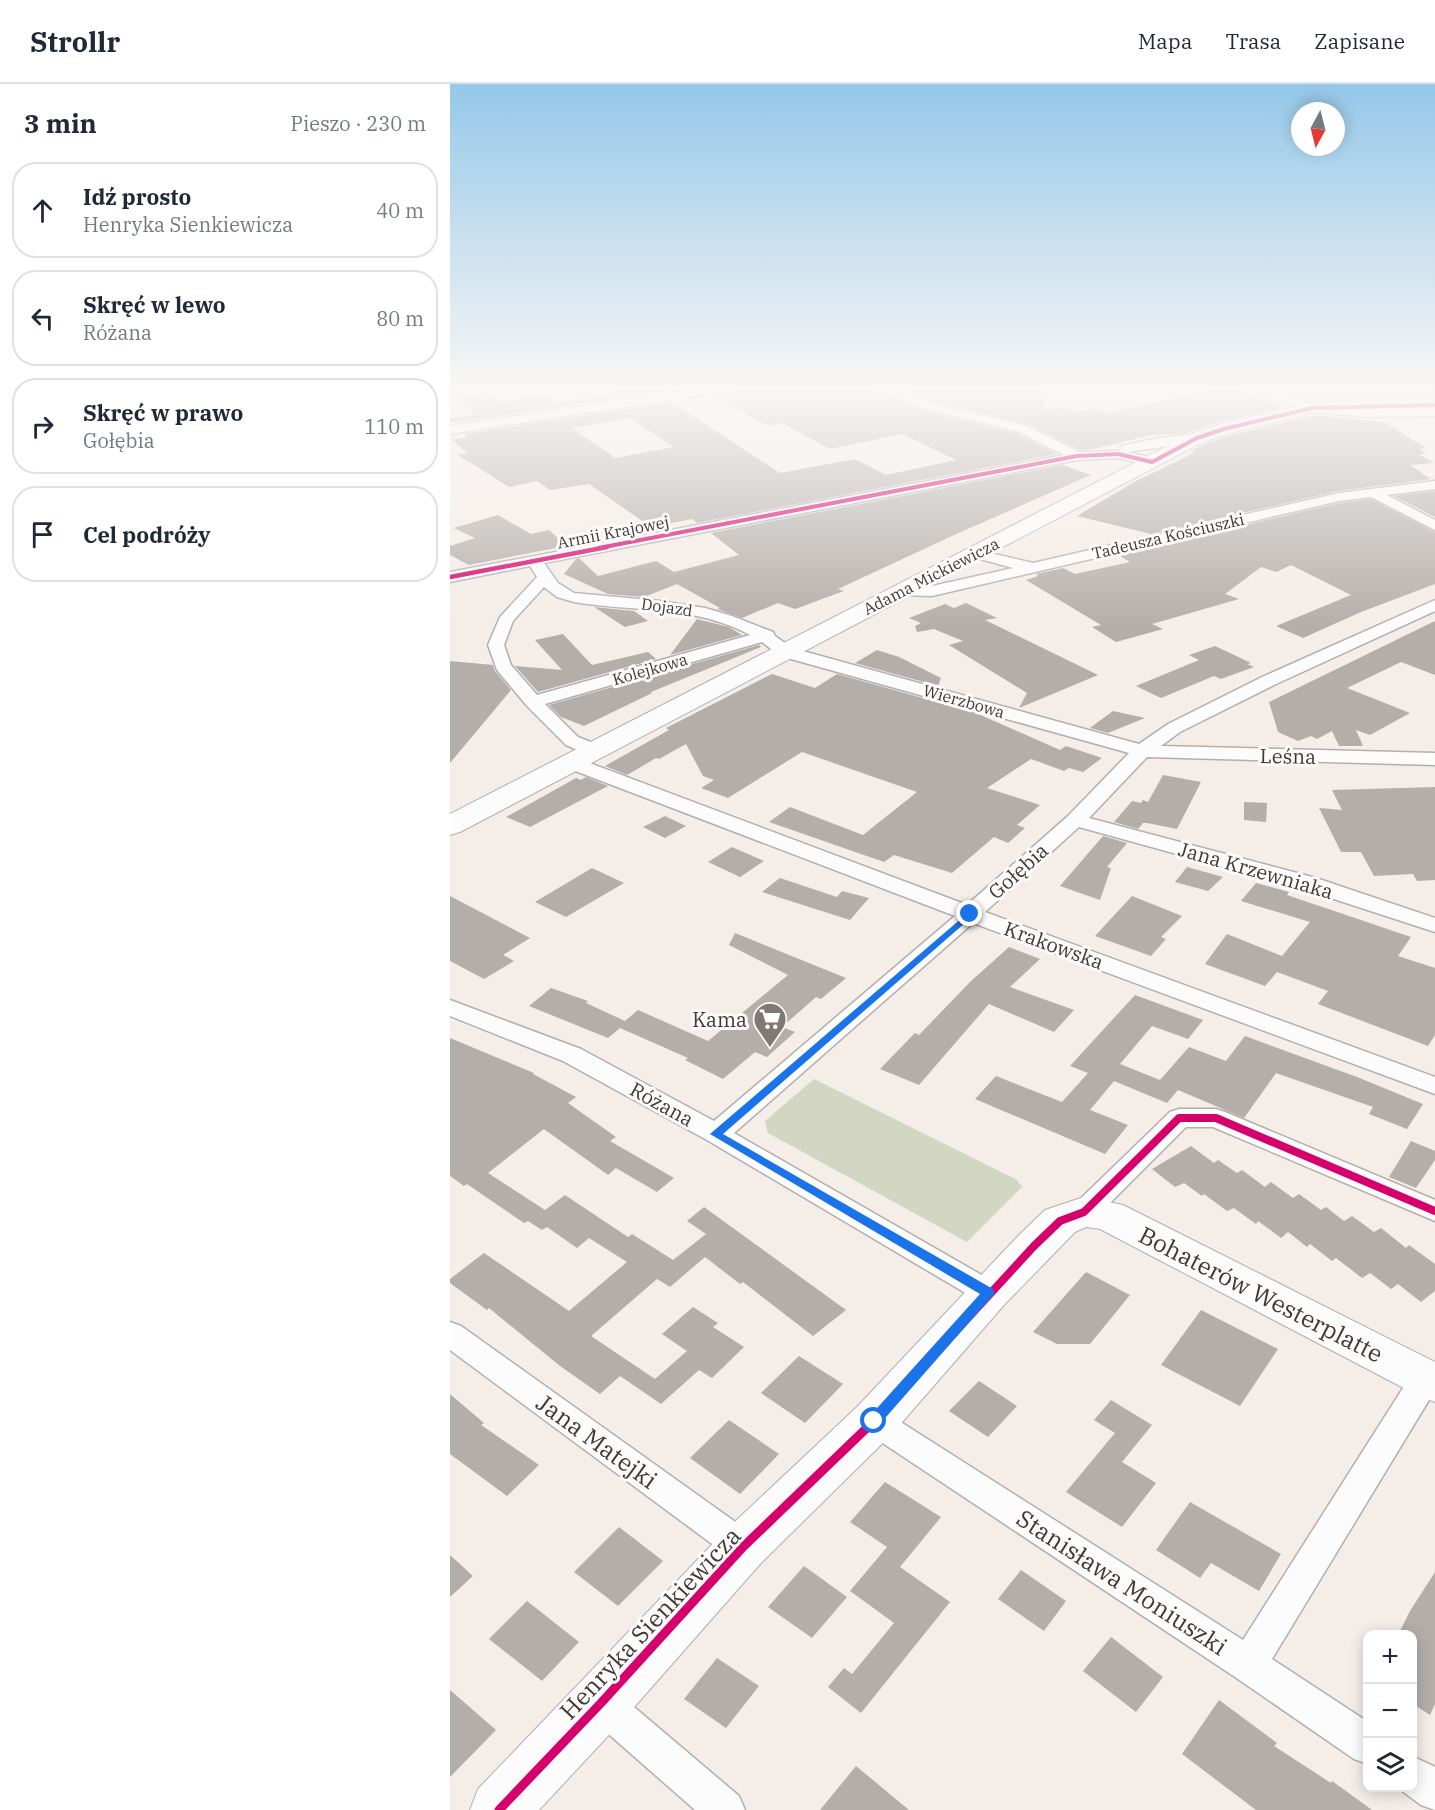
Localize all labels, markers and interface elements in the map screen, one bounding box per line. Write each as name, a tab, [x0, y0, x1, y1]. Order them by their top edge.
text: Strollr	[30, 23, 120, 60]
text: Mapa	[1138, 27, 1192, 55]
text: Trasa	[1225, 27, 1281, 55]
text: Zapisane	[1314, 27, 1405, 55]
north arrow	[1291, 102, 1345, 156]
text: 3 min	[24, 106, 97, 140]
text: Pieszo · 230 m	[290, 110, 426, 137]
text: Idź prosto	[83, 182, 191, 211]
icon: ahead	[26, 194, 59, 227]
text: 40 m	[376, 197, 424, 224]
text: Henryka Sienkiewicza	[83, 211, 293, 238]
text: Skręć w lewo	[83, 290, 226, 319]
icon: left	[26, 302, 59, 335]
text: 80 m	[376, 305, 424, 332]
text: Różana	[83, 319, 152, 346]
text: Skręć w prawo	[83, 398, 243, 427]
icon: right	[26, 410, 59, 443]
text: 110 m	[364, 413, 424, 440]
text: Gołębia	[83, 427, 155, 454]
street label: Tadeusza Kościuszki	[1090, 509, 1246, 563]
street label: Armii Krajowej	[555, 511, 671, 553]
icon: arrive	[26, 518, 59, 551]
text: Cel podróży	[83, 520, 211, 549]
street label: Adama Mickiewicza	[860, 533, 1003, 619]
street label: Dojazd	[640, 594, 694, 621]
street label: Kolejkowa	[610, 649, 690, 689]
street label: Wierzbowa	[921, 680, 1007, 722]
street label: Leśna	[1260, 742, 1316, 770]
street label: Jana Krzewniaka	[1175, 835, 1337, 905]
street label: Gołębia	[982, 837, 1054, 905]
route end	[956, 900, 982, 926]
street label: Krakowska	[1000, 915, 1108, 976]
supermarket icon: Kama	[752, 1001, 788, 1048]
place label: Kama	[692, 1006, 747, 1033]
street label: Różana	[625, 1075, 699, 1133]
street label: Bohaterów Westerplatte	[1133, 1218, 1389, 1370]
street label: Jana Matejki	[530, 1386, 664, 1496]
route start	[860, 1407, 886, 1433]
street label: Stanisława Moniuszki	[1011, 1502, 1233, 1662]
street label: Henryka Sienkiewicza	[552, 1520, 748, 1726]
map controls	[1363, 1630, 1417, 1792]
button: +	[1363, 1630, 1417, 1684]
button: −	[1363, 1684, 1417, 1738]
button: layers	[1363, 1738, 1417, 1792]

